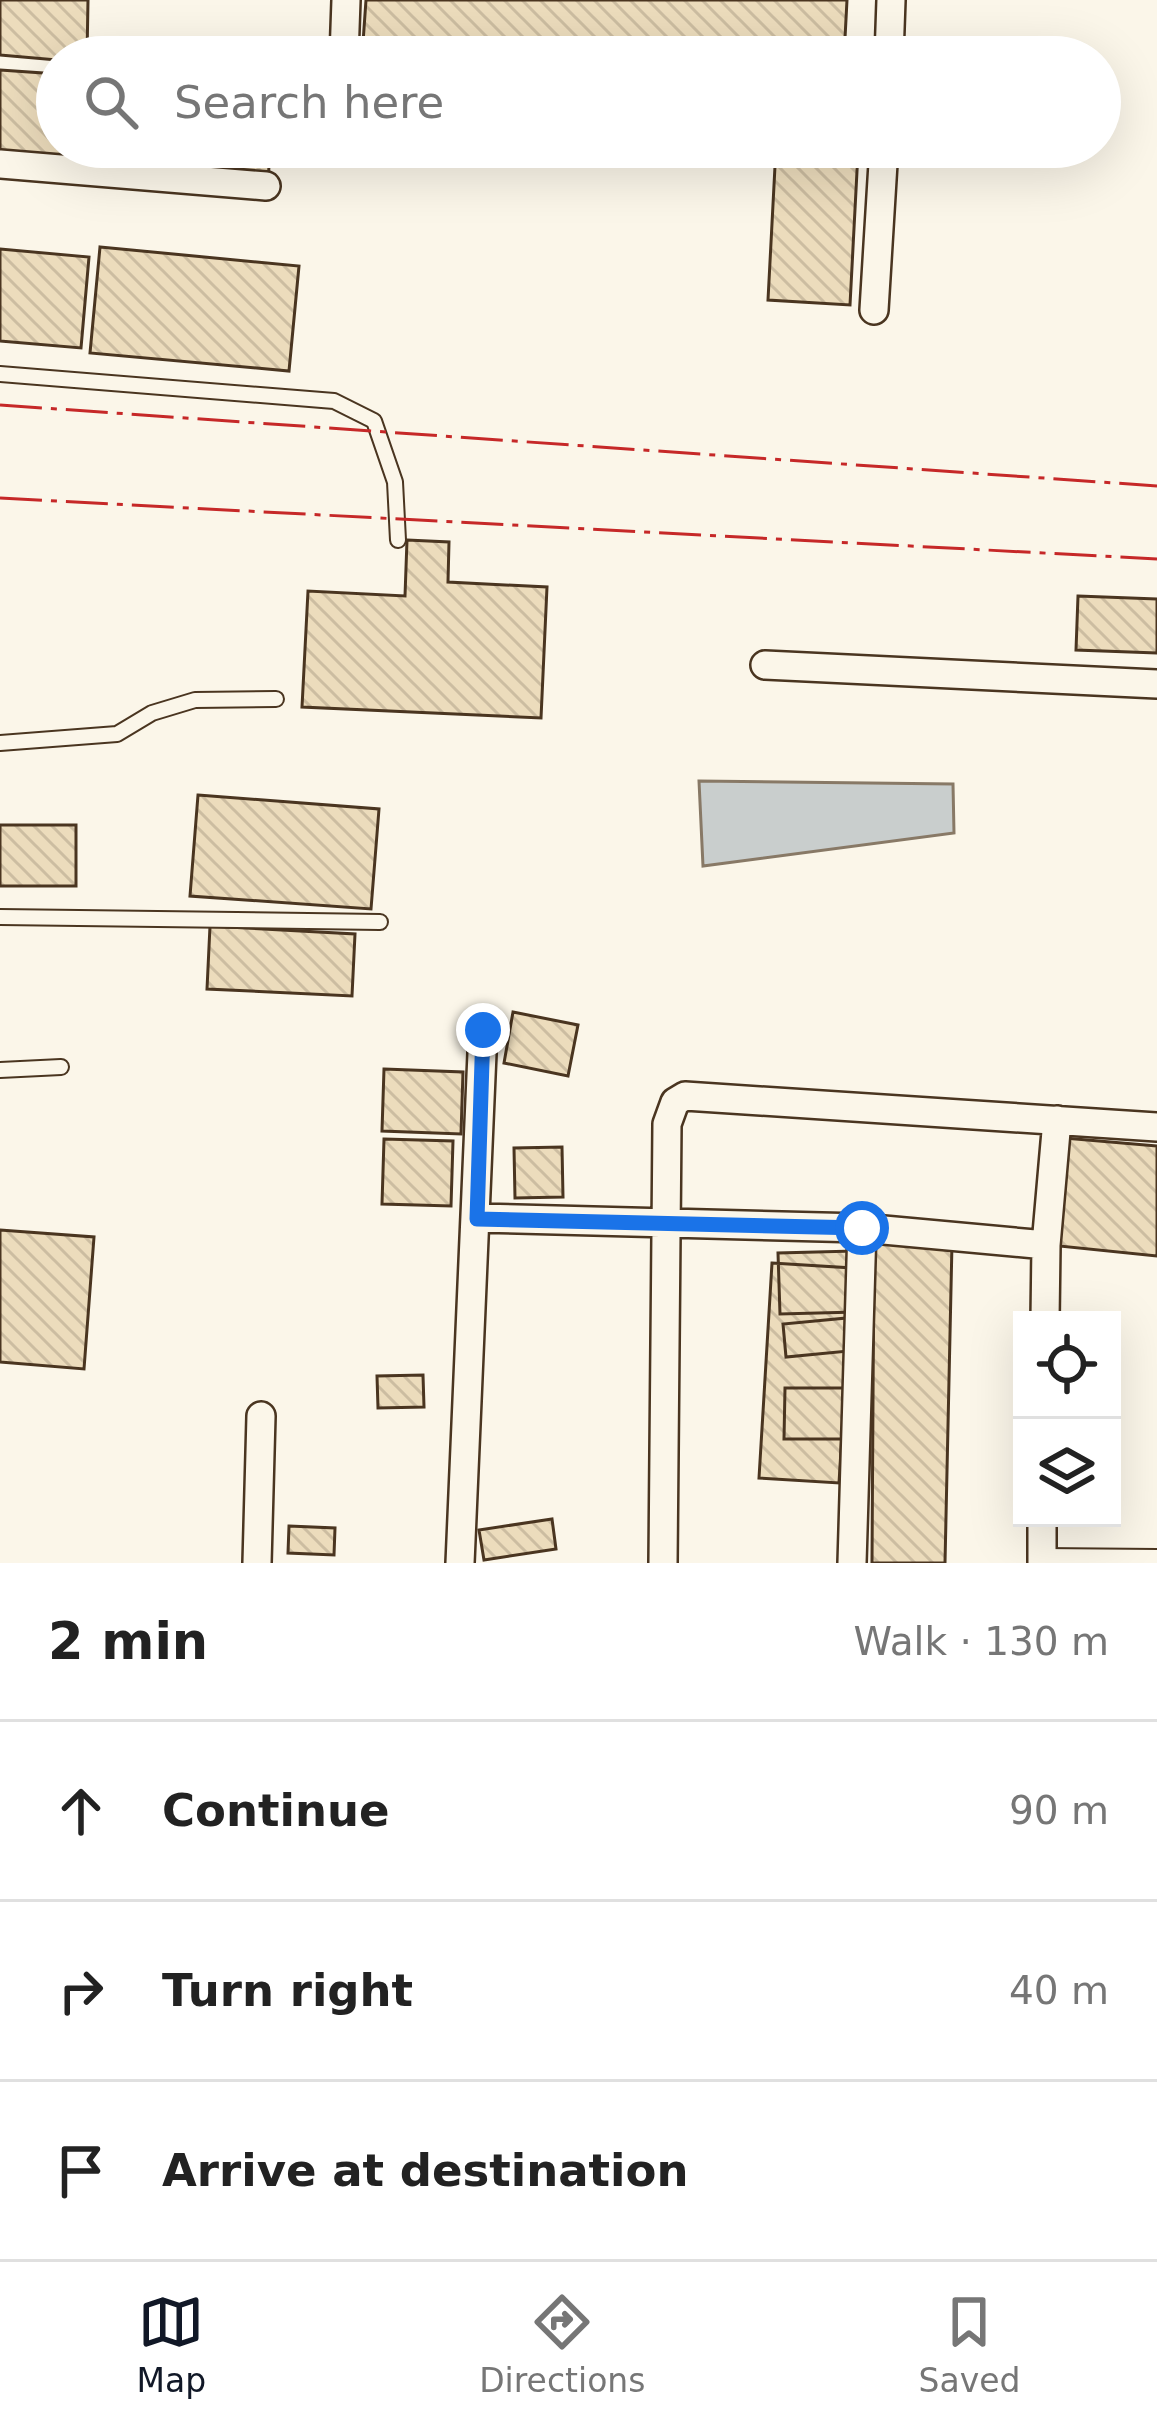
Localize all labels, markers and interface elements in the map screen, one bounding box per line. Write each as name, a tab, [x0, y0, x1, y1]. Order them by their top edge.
search box	[36, 36, 1121, 168]
icon: search	[78, 69, 144, 135]
text: Search here	[174, 76, 444, 129]
route end	[456, 1003, 510, 1057]
route start	[835, 1201, 889, 1255]
map controls	[1013, 1311, 1121, 1527]
button: locate	[1013, 1311, 1121, 1419]
button: layers	[1013, 1419, 1121, 1527]
text: 2 min	[48, 1612, 208, 1671]
text: Walk · 130 m	[854, 1619, 1109, 1664]
icon: ahead	[48, 1778, 114, 1844]
text: Continue	[162, 1784, 390, 1837]
text: 90 m	[1009, 1788, 1109, 1833]
icon: right	[48, 1958, 114, 2024]
text: Turn right	[162, 1964, 413, 2017]
text: 40 m	[1009, 1968, 1109, 2013]
icon: arrive	[48, 2138, 114, 2204]
text: Arrive at destination	[162, 2144, 688, 2197]
tab: Map	[137, 2289, 206, 2400]
tab: Directions	[479, 2289, 645, 2400]
tab: Saved	[919, 2289, 1020, 2400]

